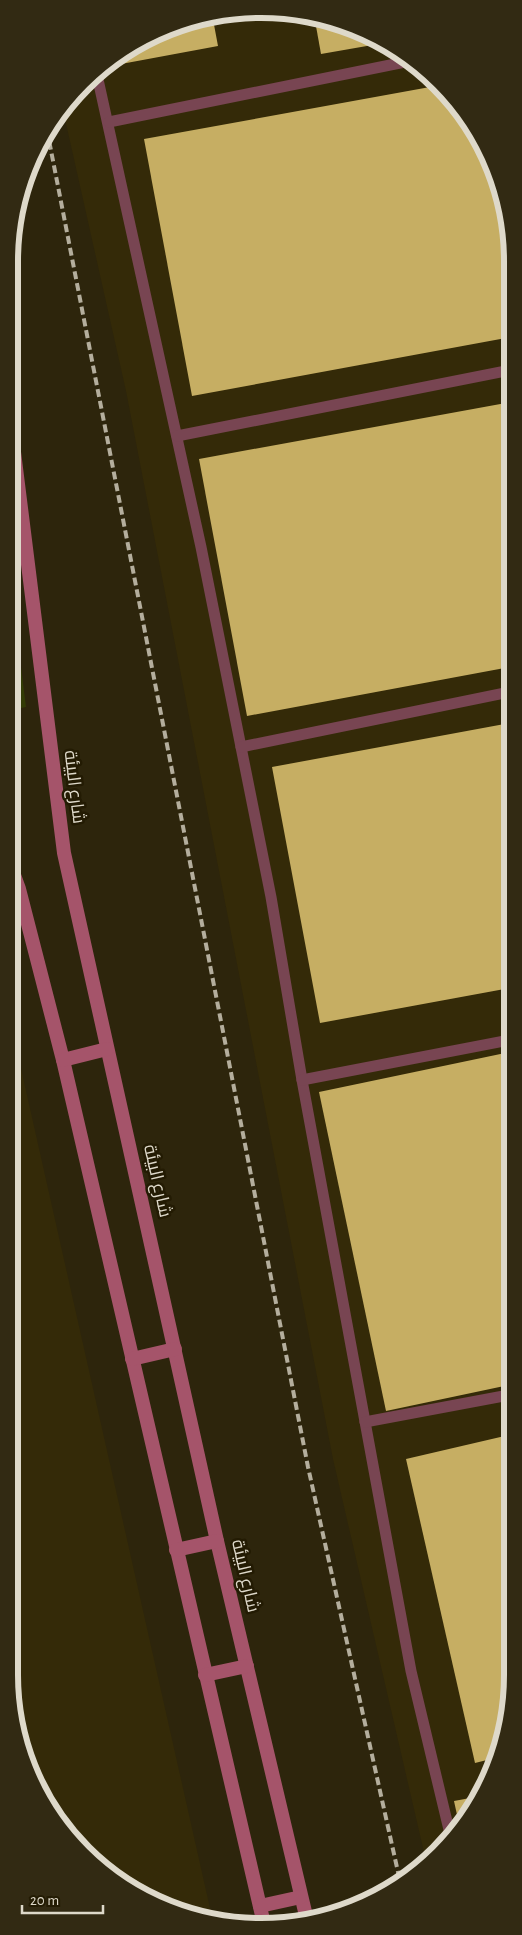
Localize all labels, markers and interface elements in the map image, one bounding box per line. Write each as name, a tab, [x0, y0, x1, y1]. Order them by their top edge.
street label: شارع البيئة	[59, 749, 88, 825]
street label: شارع البيئة	[138, 1143, 175, 1219]
street label: شارع البيئة	[226, 1538, 263, 1614]
scale bar	[22, 1882, 104, 1914]
text: 20 m	[30, 1893, 59, 1908]

